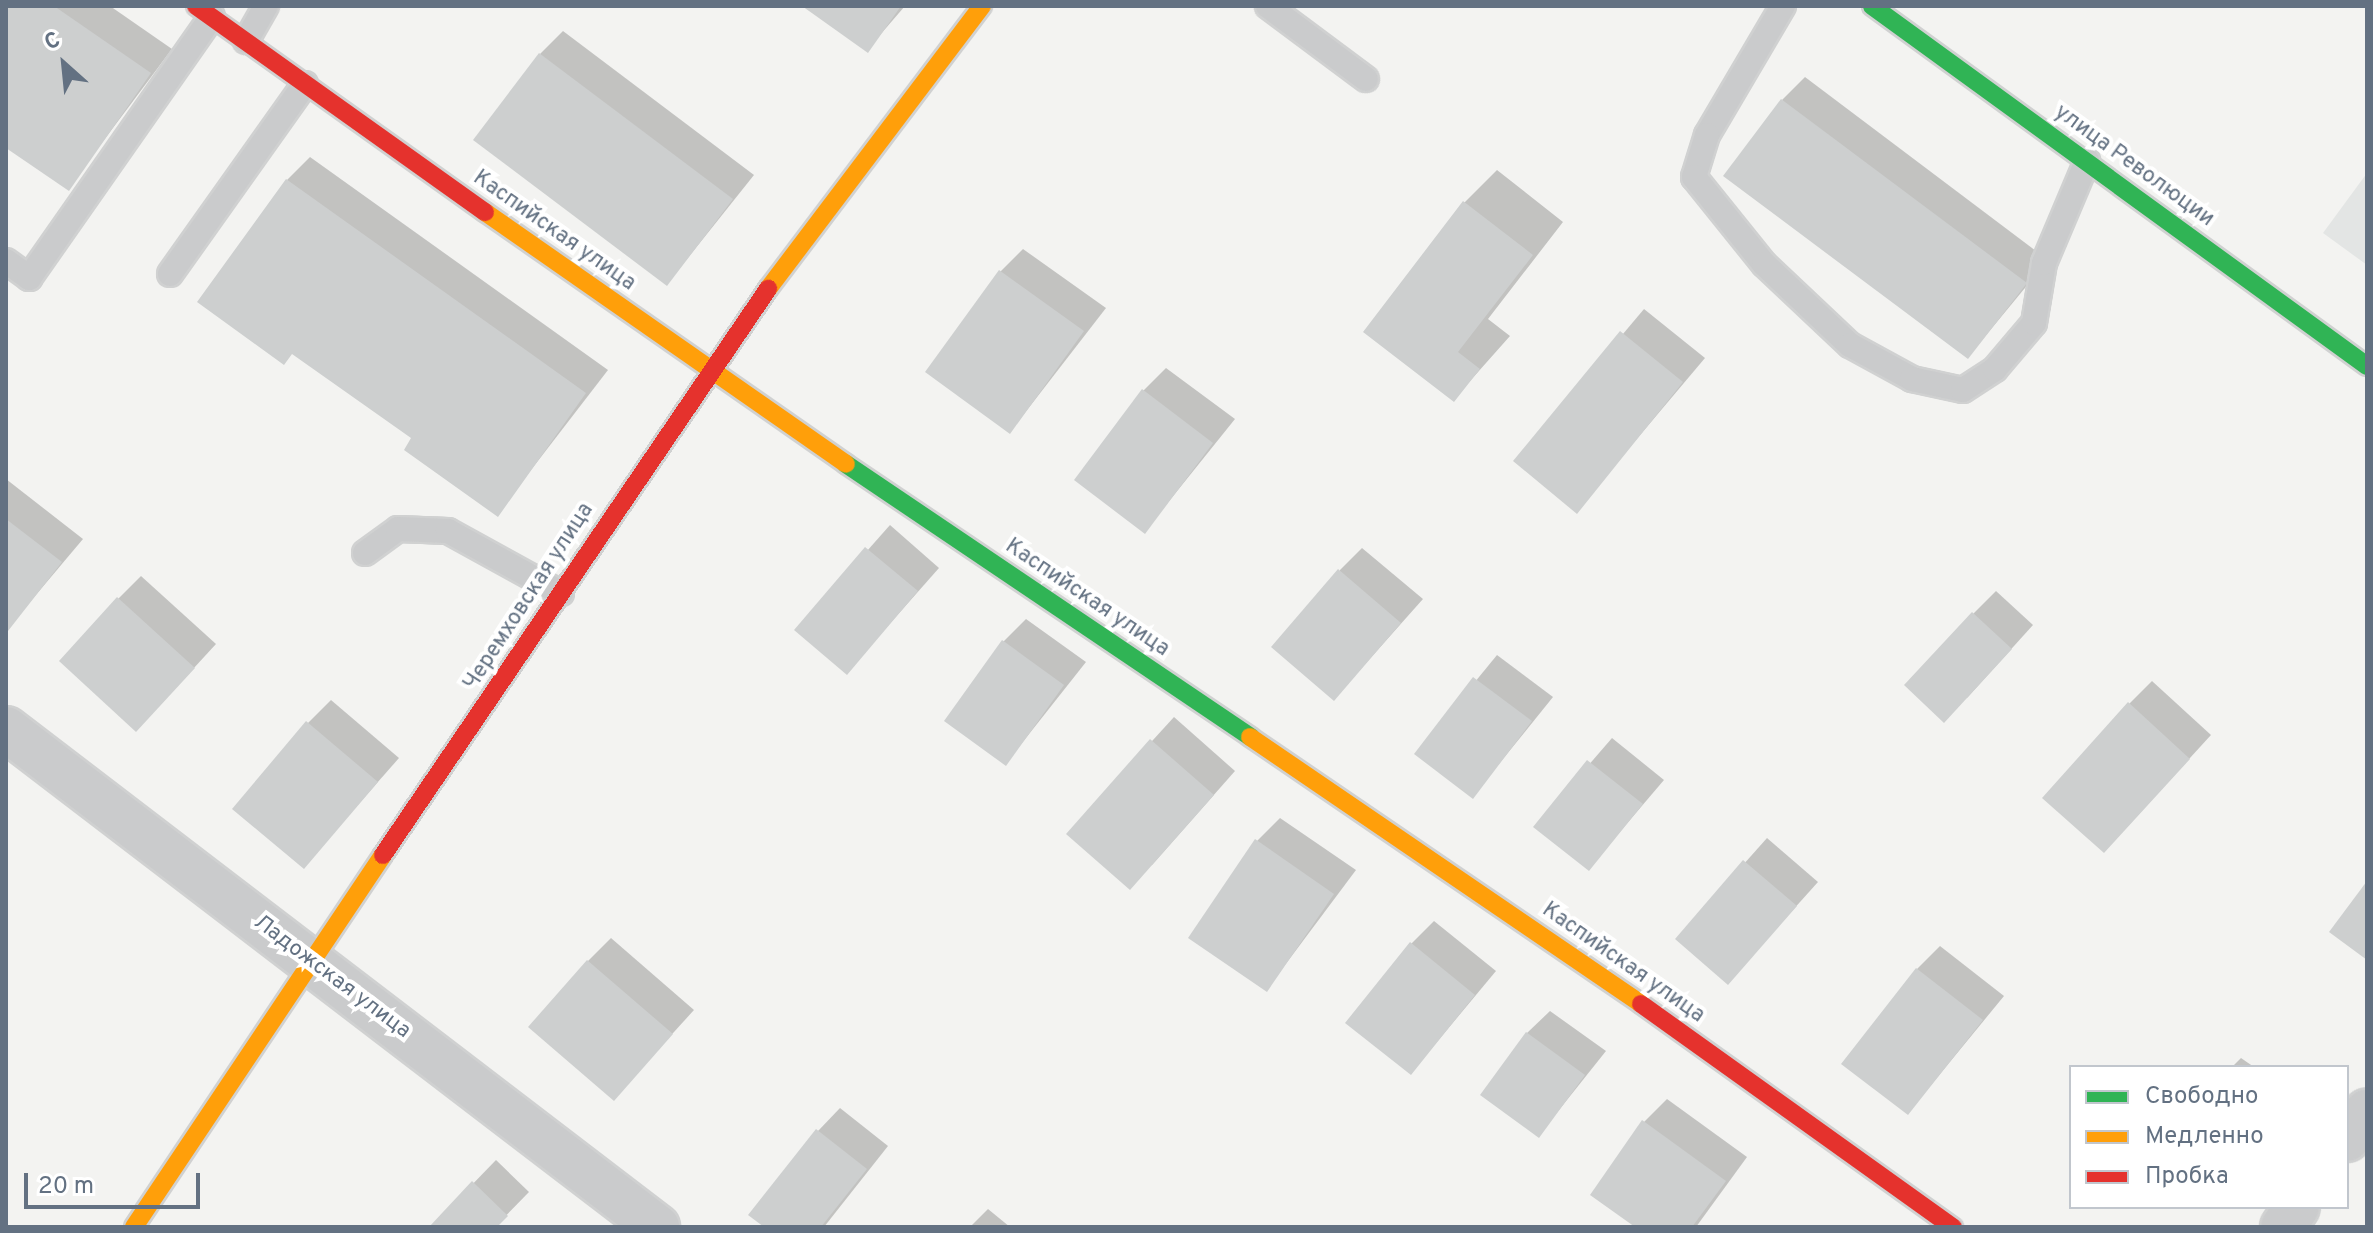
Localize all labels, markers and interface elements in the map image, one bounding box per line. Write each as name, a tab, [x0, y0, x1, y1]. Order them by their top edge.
north arrow	[24, 24, 104, 104]
text: С	[40, 27, 65, 57]
street label: улица Революции	[2049, 99, 2219, 233]
street label: Каспийская улица	[468, 165, 640, 297]
street label: Черемховская улица	[458, 498, 600, 696]
street label: Каспийская улица	[1000, 533, 1174, 663]
street label: Каспийская улица	[1537, 897, 1709, 1029]
street label: Ладожская улица	[248, 909, 416, 1045]
legend	[2069, 1065, 2349, 1209]
text: Свободно	[2145, 1082, 2258, 1112]
text: Медленно	[2145, 1122, 2264, 1152]
scale bar	[28, 1157, 204, 1207]
text: Пробка	[2145, 1162, 2229, 1192]
text: 20 m	[38, 1172, 94, 1202]

